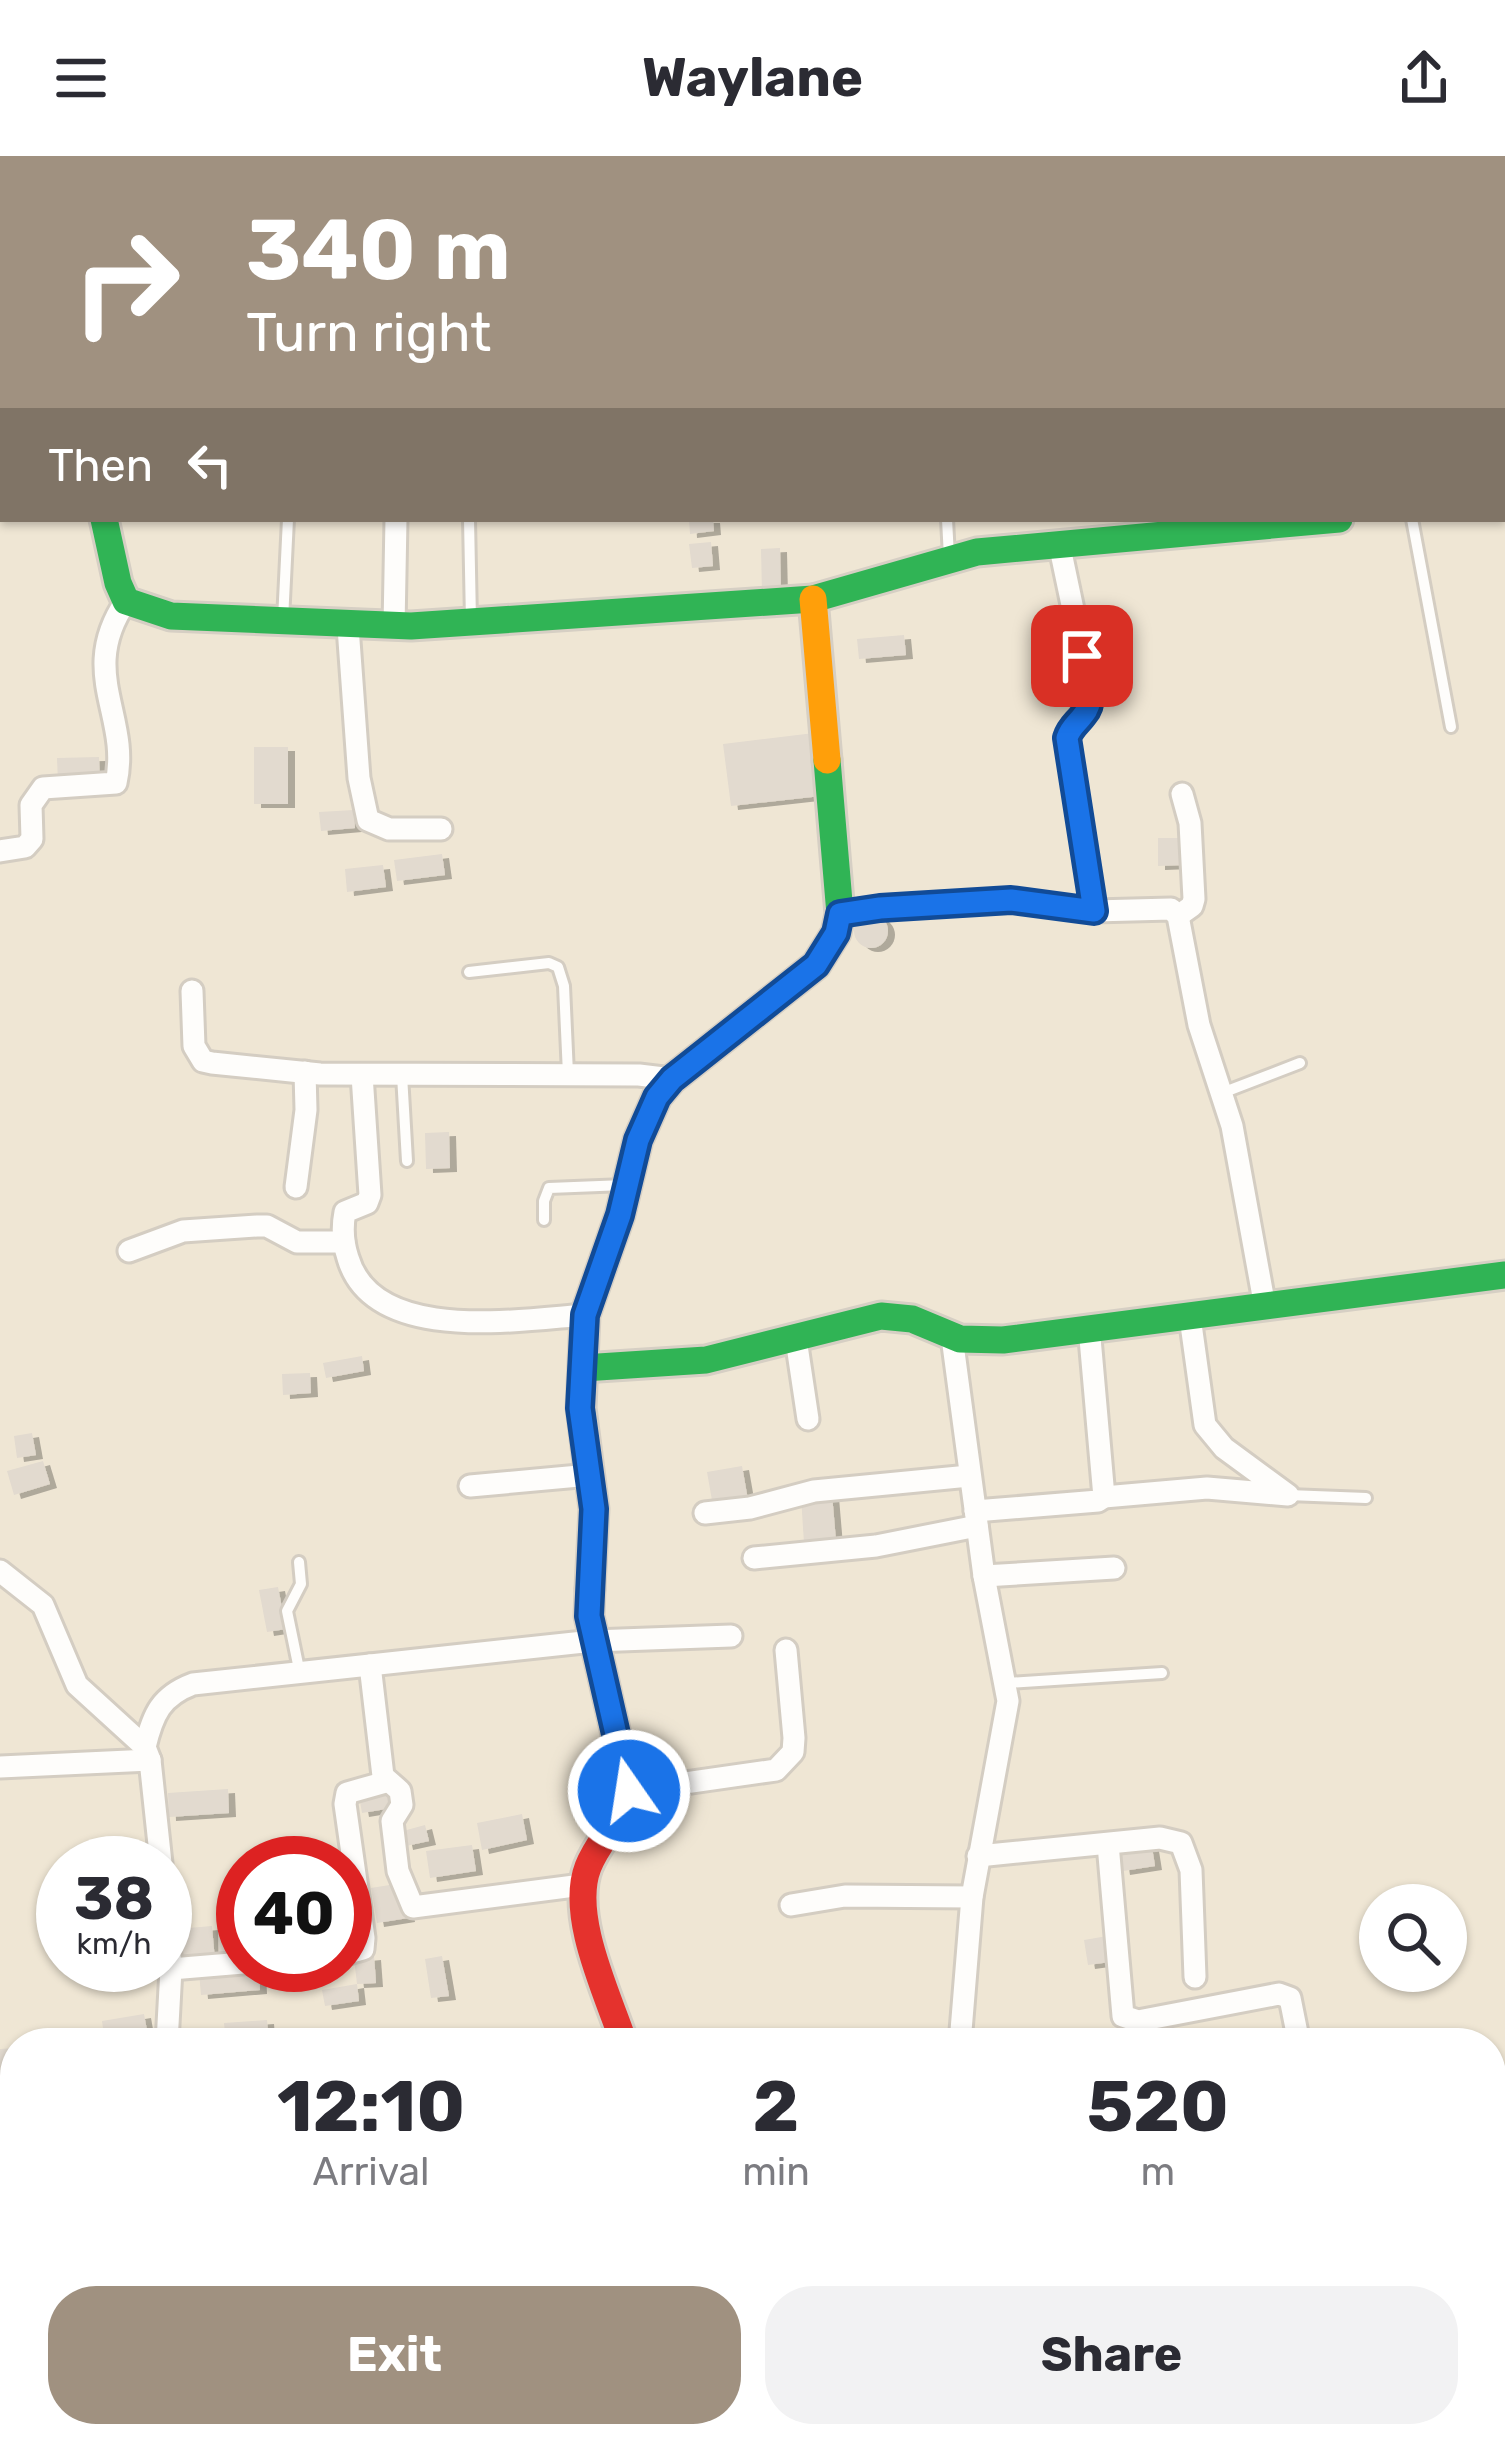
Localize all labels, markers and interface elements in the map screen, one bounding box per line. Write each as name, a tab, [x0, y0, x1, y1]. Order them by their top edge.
icon: menu	[48, 45, 114, 111]
icon: share	[1391, 45, 1457, 111]
text: Waylane	[642, 46, 863, 110]
text: 340 m	[246, 200, 511, 300]
icon: right	[48, 204, 204, 360]
text: Turn right	[246, 301, 491, 365]
icon: left	[177, 432, 243, 498]
text: Then	[48, 439, 153, 492]
pin	[1031, 605, 1133, 707]
icon: arrive	[1049, 623, 1115, 689]
position arrow	[566, 1728, 692, 1854]
speed limit sign: 40	[216, 1836, 372, 1992]
text: 38	[74, 1863, 154, 1934]
map controls	[1359, 1884, 1467, 1992]
button: search	[1359, 1884, 1467, 1992]
text: km/h	[77, 1926, 151, 1962]
text: 12:10	[277, 2064, 465, 2149]
text: 2	[753, 2064, 799, 2149]
text: 520	[1087, 2064, 1229, 2149]
text: Arrival	[313, 2149, 430, 2195]
text: min	[742, 2149, 810, 2195]
text: m	[1141, 2149, 1175, 2195]
button: Exit	[48, 2286, 741, 2424]
button: Share	[765, 2286, 1458, 2424]

